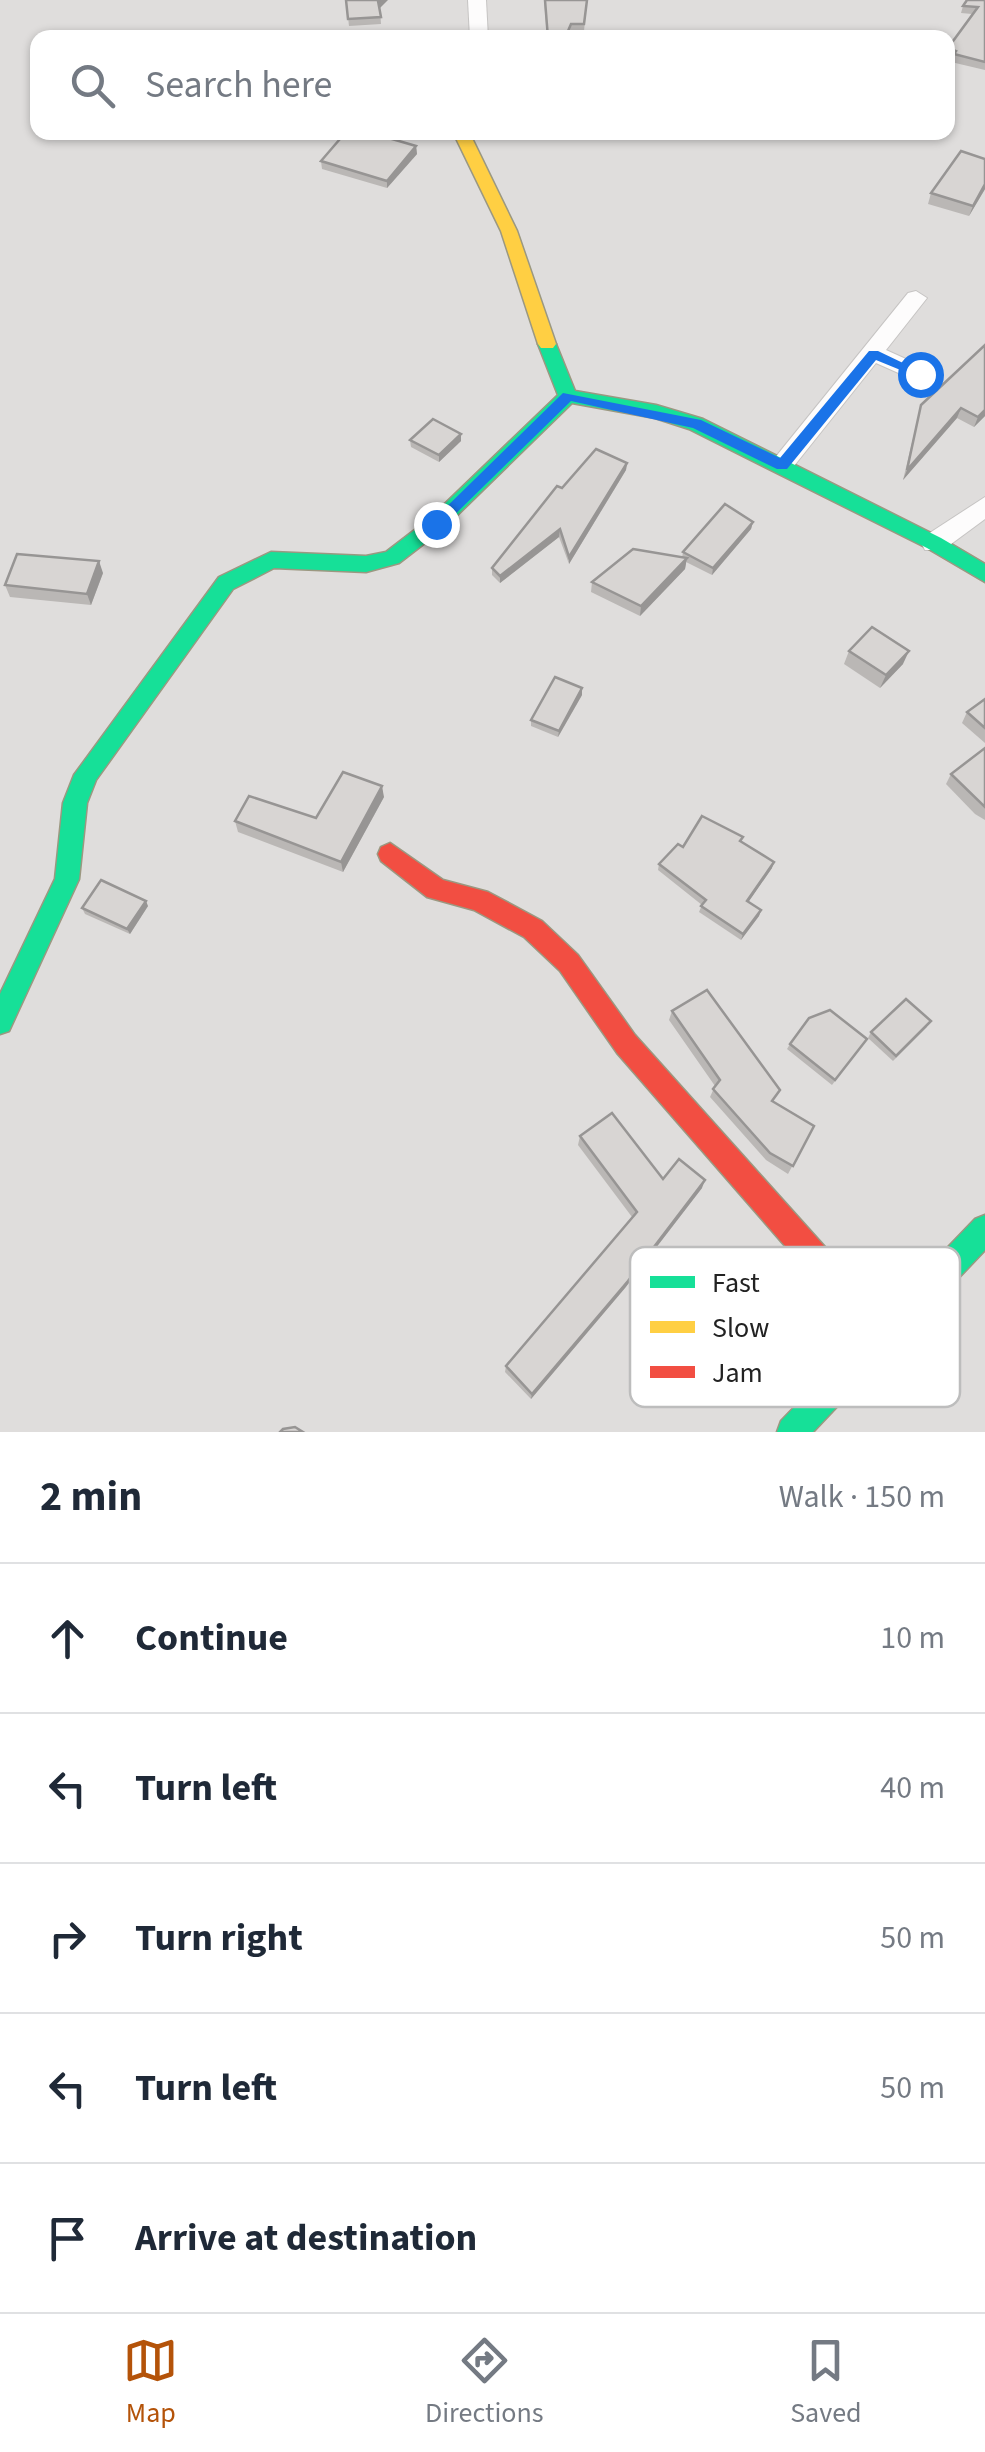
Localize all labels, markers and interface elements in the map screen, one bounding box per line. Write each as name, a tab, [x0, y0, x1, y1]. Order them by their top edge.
search box	[30, 30, 955, 140]
icon: search	[65, 58, 120, 113]
text: Search here	[145, 58, 332, 112]
route start	[898, 352, 944, 398]
route end	[414, 502, 460, 548]
legend	[630, 1247, 960, 1407]
text: Fast	[712, 1263, 760, 1303]
text: Slow	[712, 1308, 769, 1348]
text: Jam	[712, 1353, 763, 1393]
text: 2 min	[40, 1467, 142, 1527]
text: Walk · 150 m	[779, 1474, 945, 1520]
icon: ahead	[40, 1611, 95, 1666]
text: Continue	[135, 1611, 288, 1665]
text: 10 m	[880, 1615, 945, 1661]
icon: left	[40, 1761, 95, 1816]
text: Turn left	[135, 1761, 277, 1815]
text: 40 m	[880, 1765, 945, 1811]
icon: right	[40, 1911, 95, 1966]
text: Turn right	[135, 1911, 303, 1965]
text: 50 m	[880, 1915, 945, 1961]
icon: left	[40, 2061, 95, 2116]
text: Turn left	[135, 2061, 277, 2115]
text: 50 m	[880, 2065, 945, 2111]
icon: arrive	[40, 2211, 95, 2266]
text: Arrive at destination	[135, 2211, 477, 2265]
tab: Map	[123, 2333, 178, 2433]
tab: Directions	[425, 2333, 544, 2433]
tab: Saved	[790, 2333, 862, 2433]

